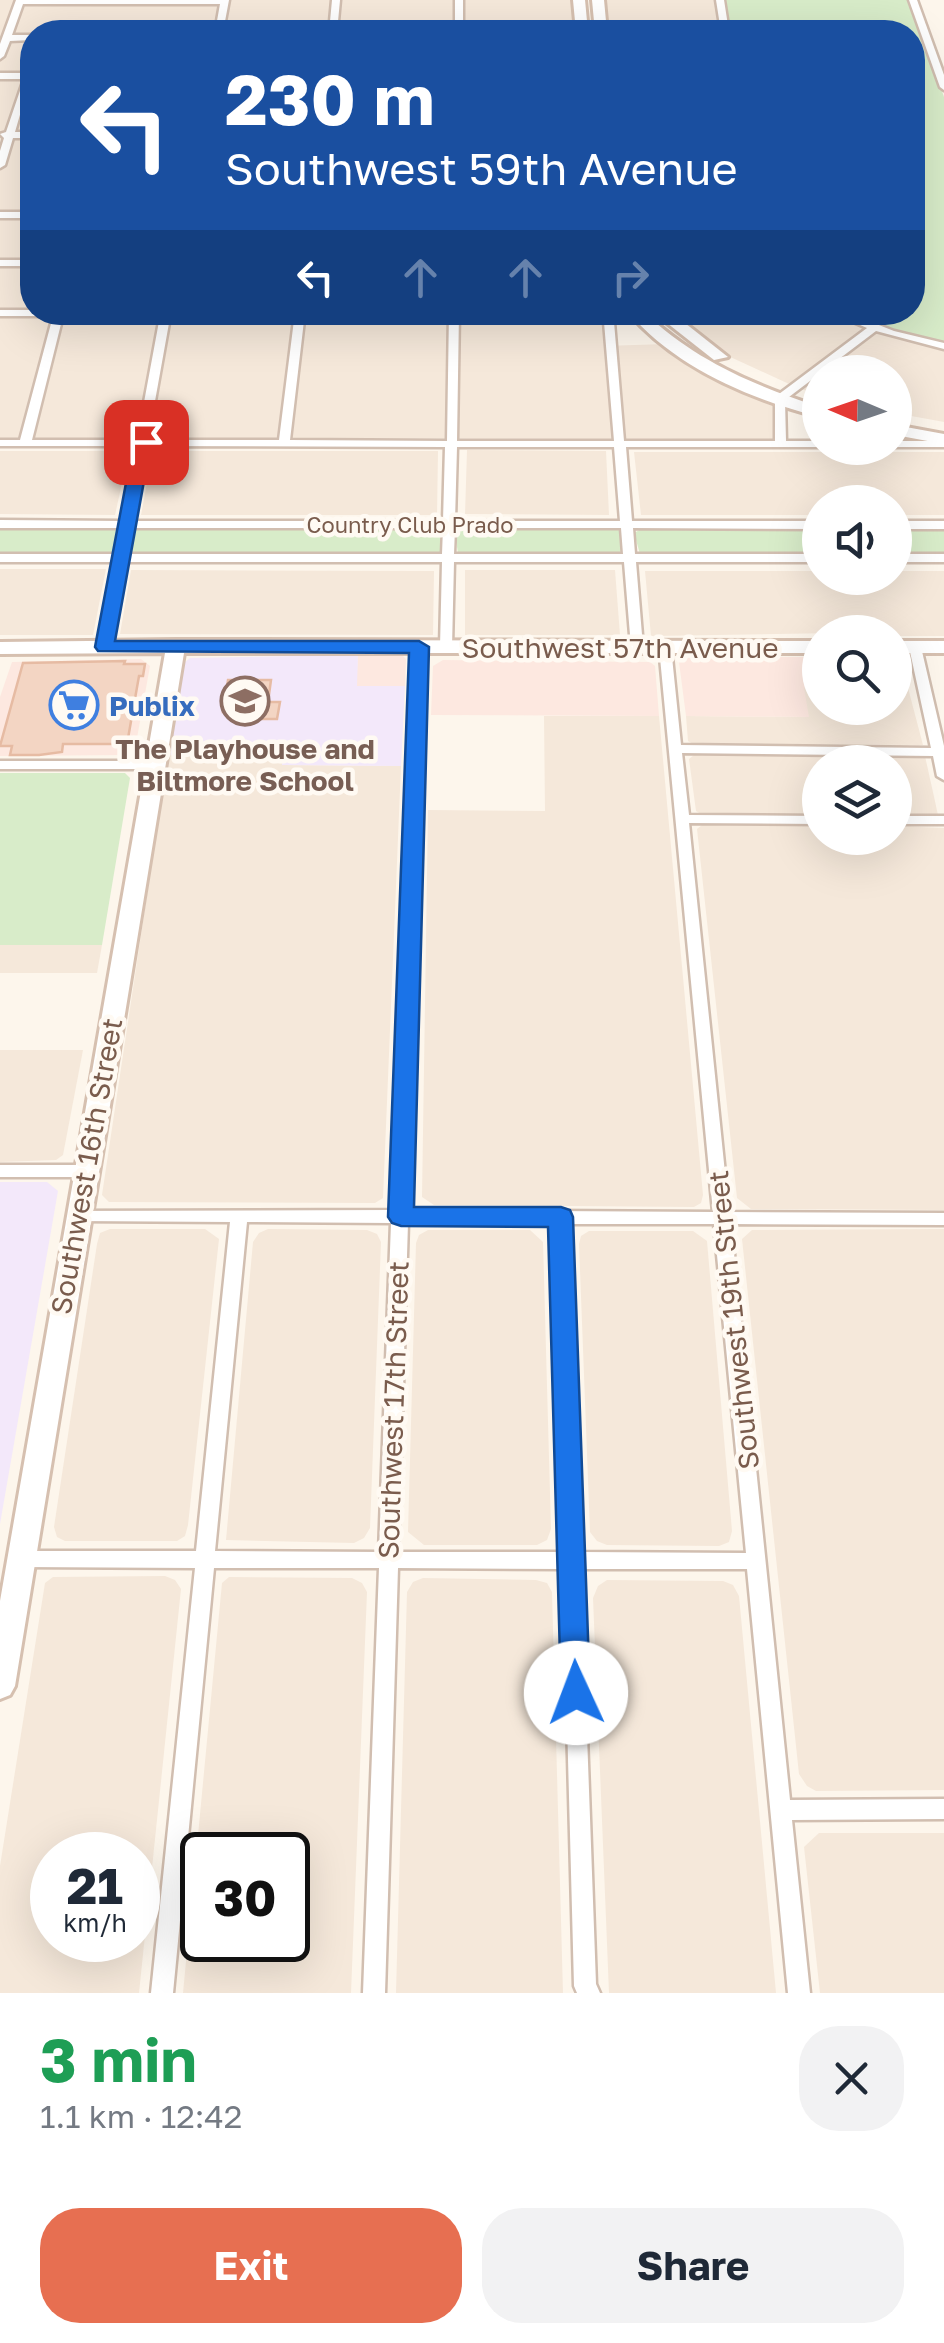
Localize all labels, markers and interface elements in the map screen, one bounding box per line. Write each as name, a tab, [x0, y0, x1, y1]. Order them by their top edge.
text: 230 m	[225, 56, 435, 140]
icon: left	[60, 60, 190, 190]
text: Southwest 59th Avenue	[225, 141, 738, 195]
icon: left	[288, 250, 343, 305]
icon: ahead	[393, 250, 448, 305]
icon: ahead	[498, 250, 553, 305]
icon: right	[603, 250, 658, 305]
north arrow	[802, 355, 912, 465]
map controls	[802, 355, 912, 855]
pin	[104, 400, 189, 485]
icon: arrive	[119, 415, 174, 470]
button: sound	[802, 485, 912, 595]
street label: Country Club Prado	[307, 511, 513, 538]
button: search	[802, 615, 912, 725]
street label: Southwest 57th Avenue	[462, 631, 778, 664]
school or university icon: The Playhouse and Biltmore School	[219, 675, 271, 727]
supermarket icon: Publix	[48, 679, 100, 731]
place label: Publix	[109, 689, 195, 722]
place label: The Playhouse and Biltmore School	[115, 732, 375, 797]
button: layers	[802, 745, 912, 855]
street label: Southwest 16th Street	[44, 1015, 128, 1317]
street label: Southwest 19th Street	[701, 1169, 765, 1471]
street label: Southwest 17th Street	[371, 1260, 415, 1560]
position arrow	[524, 1641, 628, 1745]
speed limit sign: 30	[180, 1832, 310, 1962]
text: 21	[67, 1855, 123, 1915]
text: km/h	[63, 1907, 127, 1938]
text: 3 min	[40, 2023, 197, 2095]
button: close	[799, 2026, 904, 2131]
text: 1.1 km · 12:42	[40, 2097, 242, 2135]
button: Exit	[40, 2208, 462, 2323]
button: Share	[482, 2208, 904, 2323]

